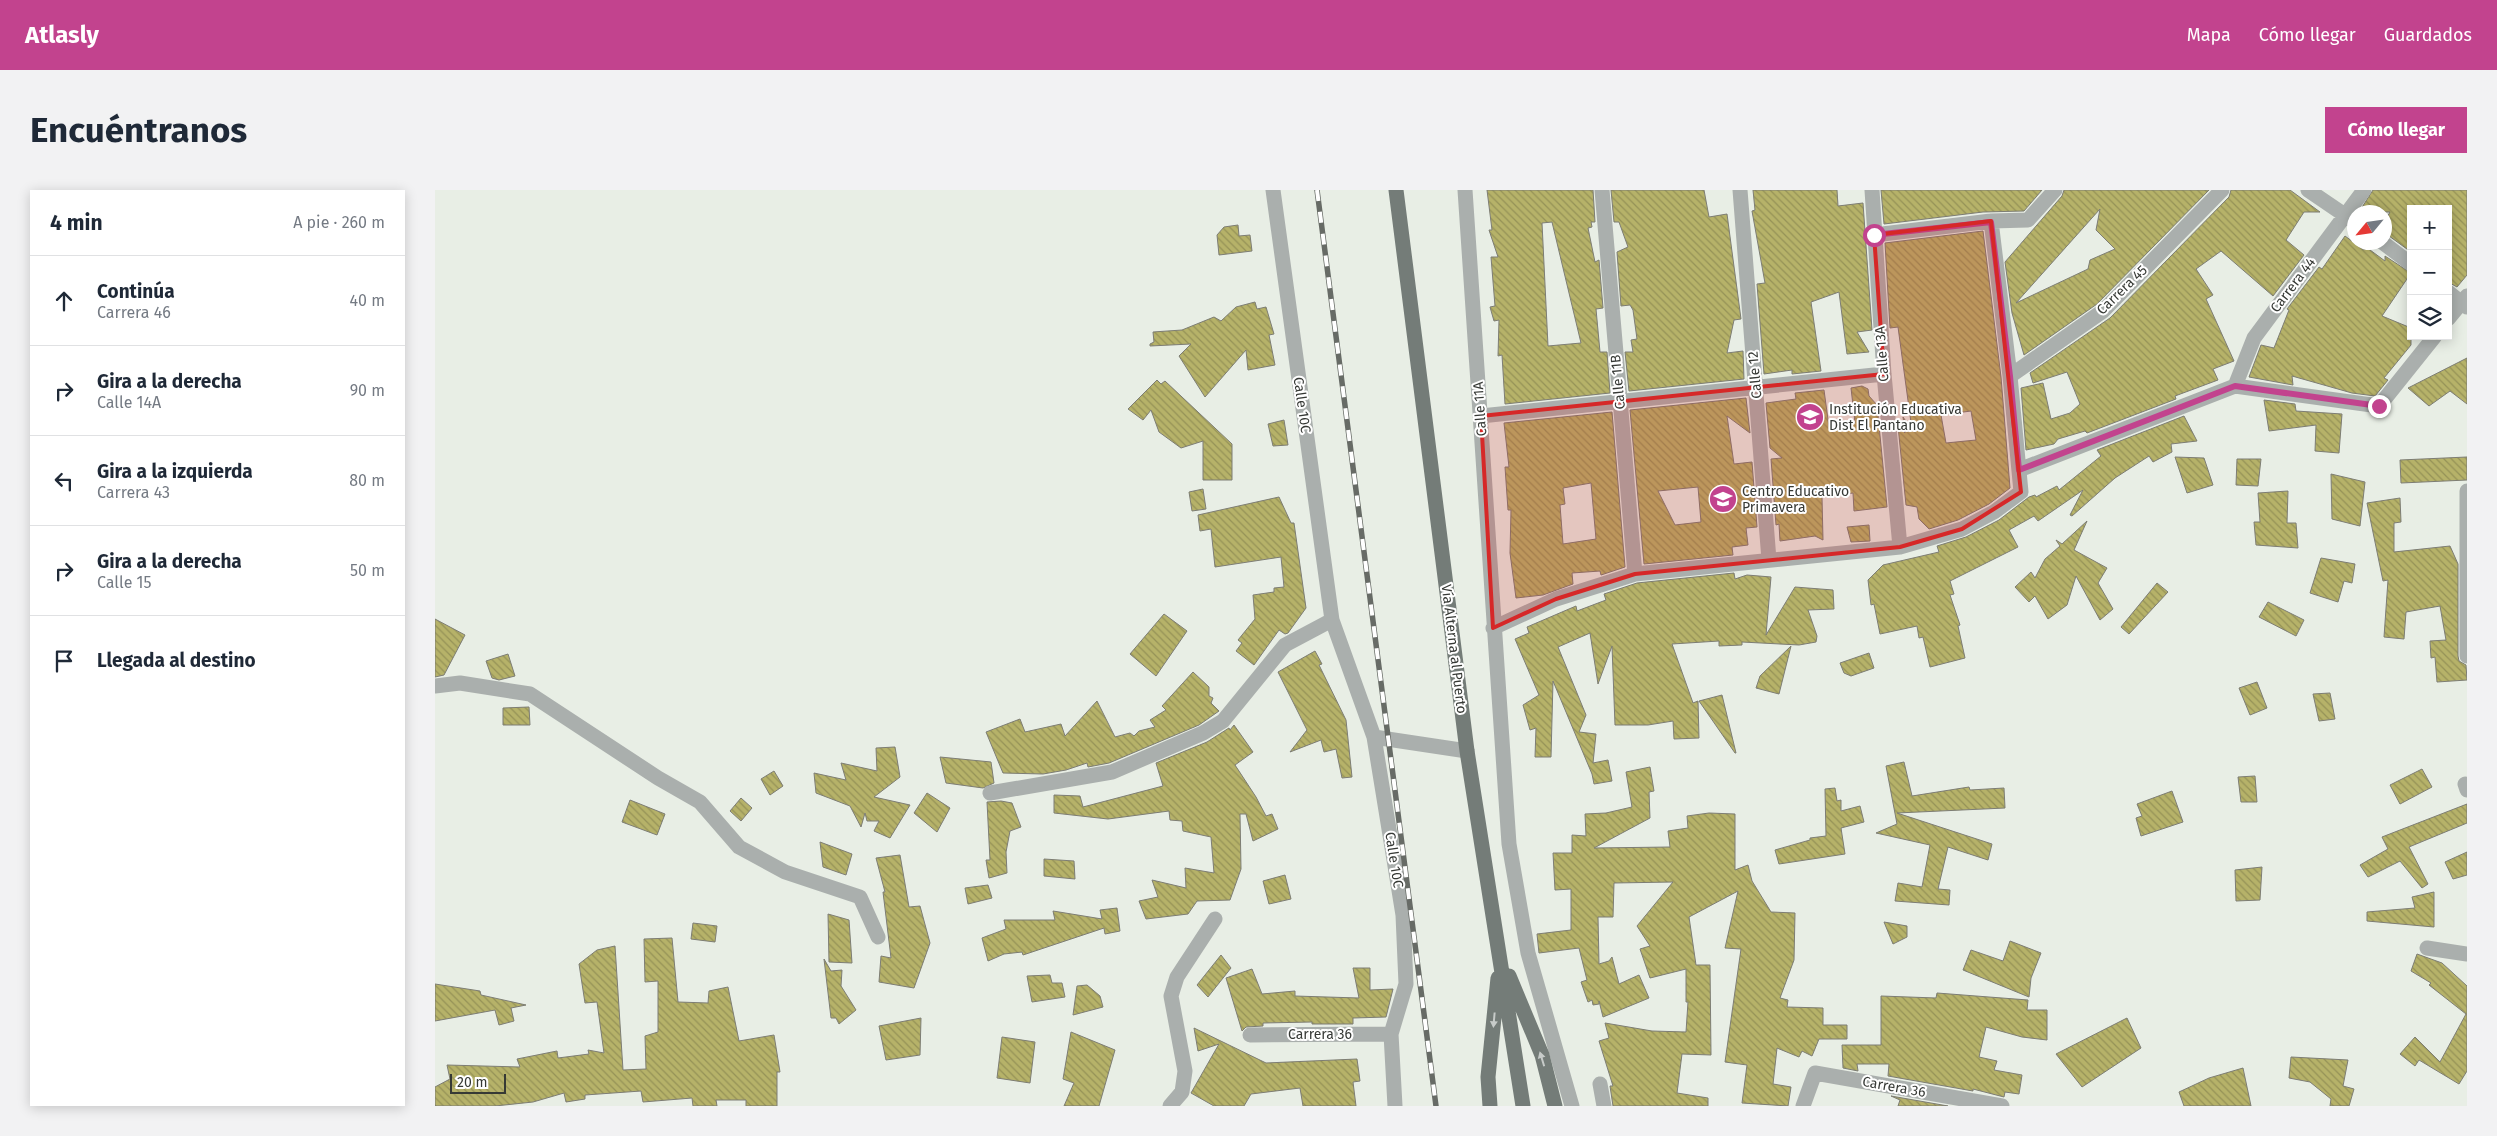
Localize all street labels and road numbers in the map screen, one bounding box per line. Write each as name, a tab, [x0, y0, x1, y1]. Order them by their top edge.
street label: Carrera 44	[2267, 254, 2320, 316]
street label: Carrera 45	[2093, 262, 2151, 318]
street label: Calle 13A	[1872, 326, 1892, 382]
street label: Calle 12	[1744, 350, 1766, 399]
street label: Calle 11B	[1607, 354, 1629, 410]
street label: Calle 10C	[1290, 376, 1314, 434]
street label: Calle 11A	[1470, 381, 1490, 437]
street label: Vía Alterna al Puerto	[1438, 583, 1470, 715]
street label: Calle 10C	[1381, 831, 1407, 889]
street label: Carrera 36	[1288, 1026, 1352, 1043]
street label: Carrera 36	[1861, 1073, 1927, 1101]

